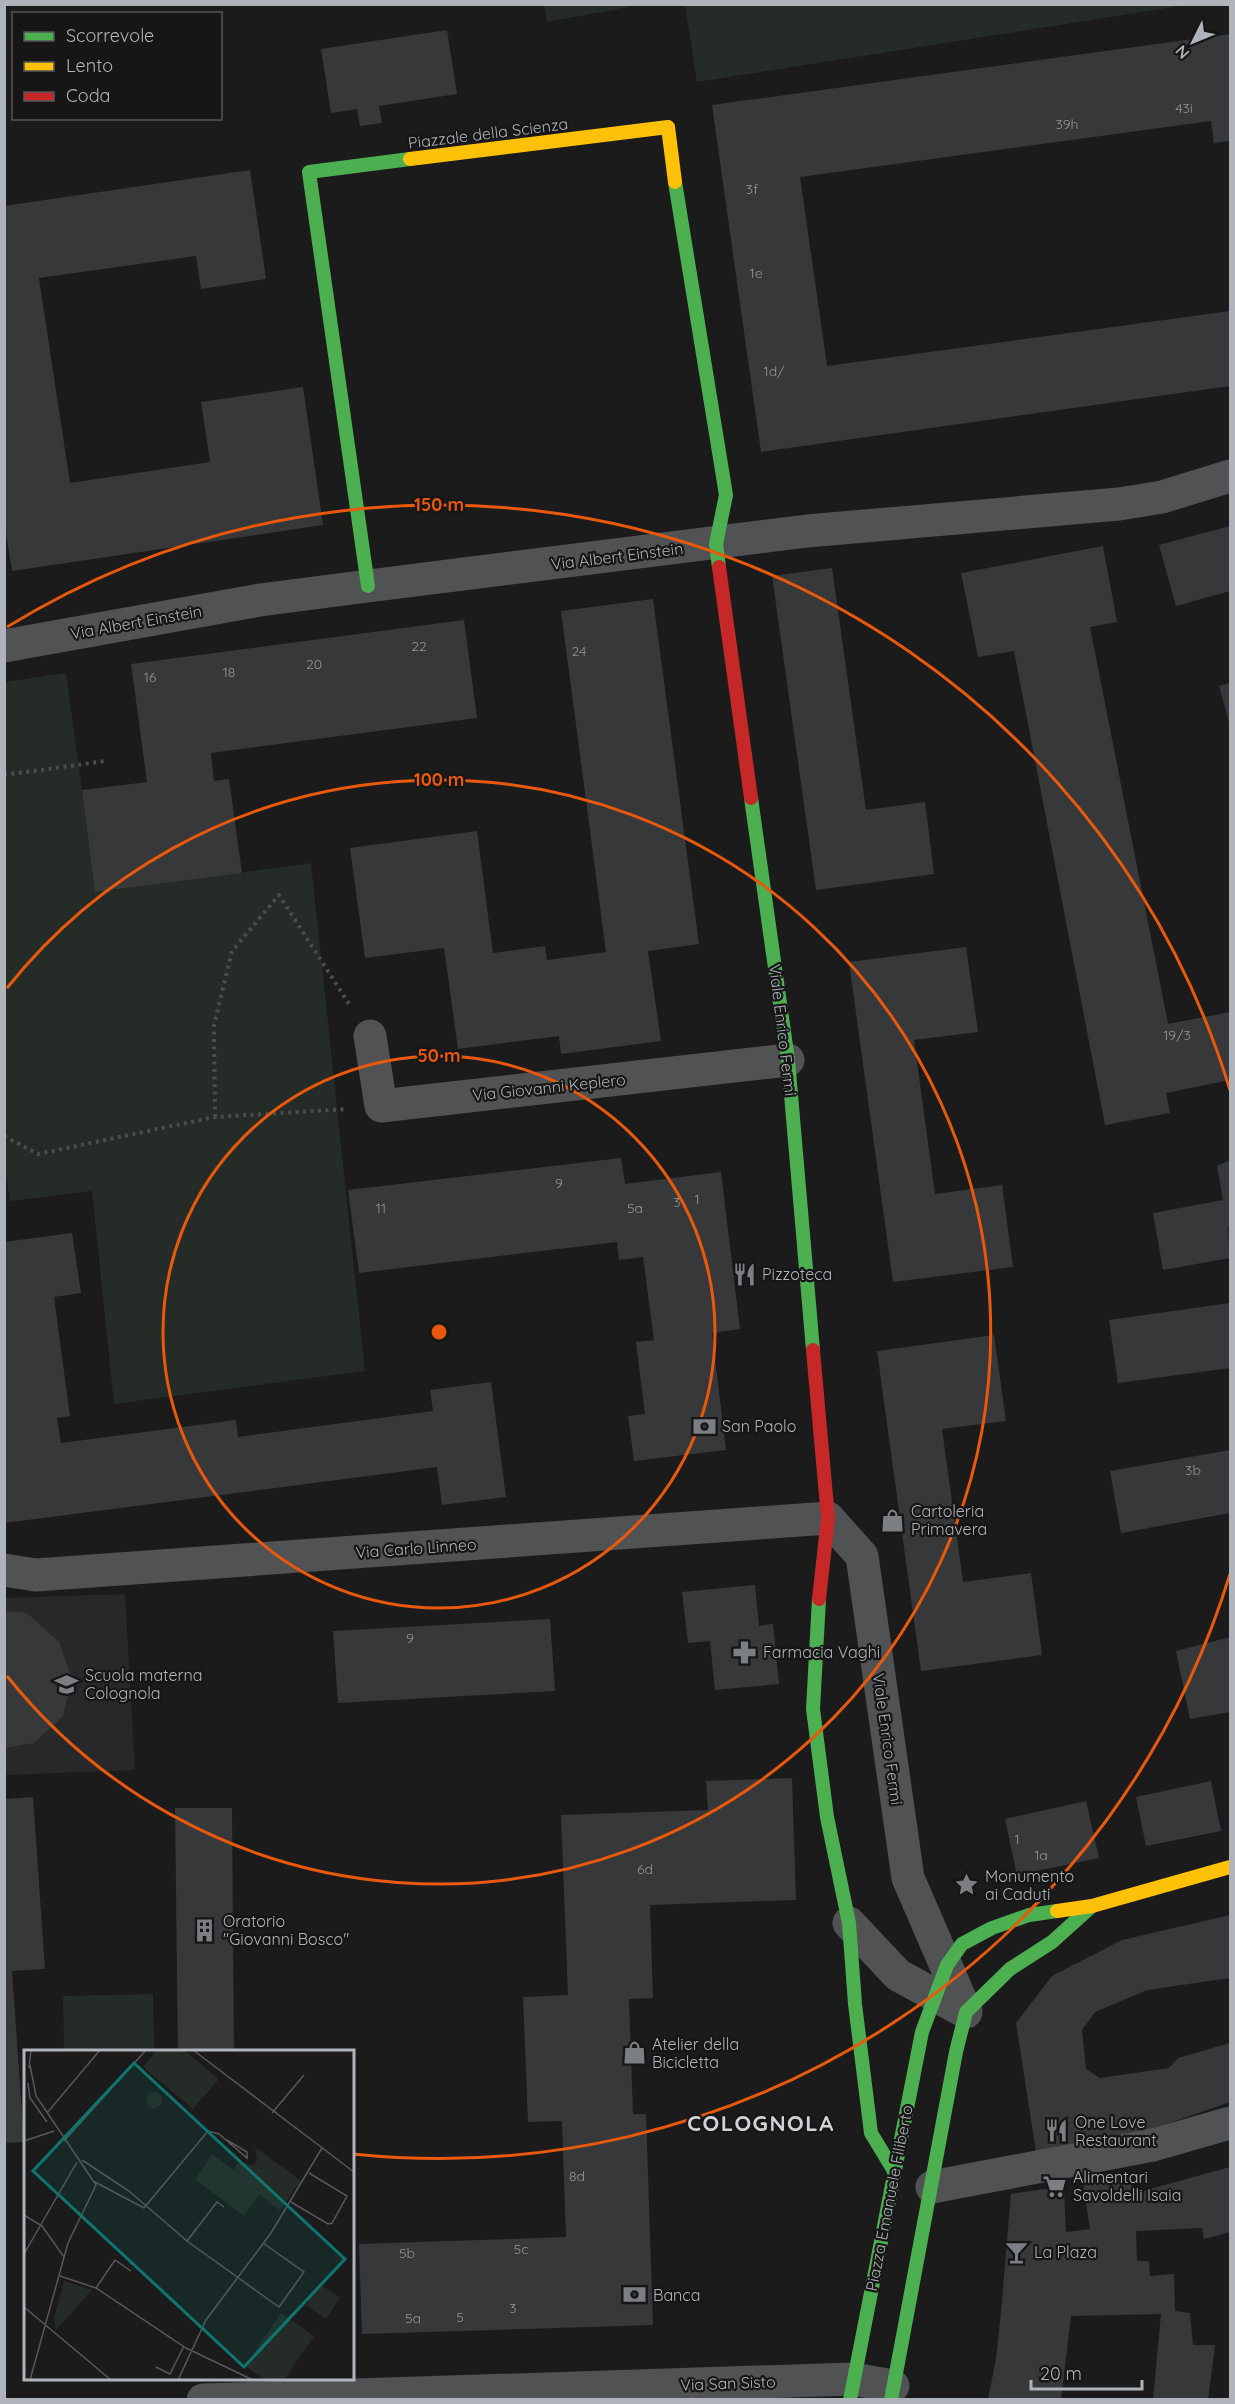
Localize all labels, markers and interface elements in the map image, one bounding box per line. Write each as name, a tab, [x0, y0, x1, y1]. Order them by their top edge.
legend	[12, 12, 222, 120]
north arrow	[1163, 12, 1223, 72]
text: Scorrevole	[66, 24, 154, 47]
text: N	[1171, 41, 1193, 63]
text: Lento	[66, 54, 113, 77]
text: Coda	[66, 84, 110, 107]
house number: 43i	[1175, 99, 1193, 117]
street label: Piazzale della Scienza	[407, 113, 569, 153]
house number: 39h	[1055, 115, 1079, 133]
house number: 3f	[746, 180, 758, 198]
house number: 1e	[749, 264, 763, 282]
house number: 1d/	[764, 362, 785, 380]
text: 150 m	[414, 493, 464, 516]
street label: Via Albert Einstein	[550, 538, 684, 574]
street label: Via Albert Einstein	[69, 601, 203, 643]
house number: 22	[411, 637, 427, 655]
house number: 24	[572, 642, 586, 660]
house number: 20	[306, 655, 322, 673]
house number: 18	[223, 663, 235, 681]
house number: 16	[144, 668, 157, 686]
text: 100 m	[414, 768, 464, 791]
street label: Viale Enrico Fermi	[765, 963, 801, 1097]
house number: 19/3	[1163, 1026, 1191, 1044]
text: 50 m	[417, 1044, 461, 1067]
street label: Via Giovanni Keplero	[471, 1069, 627, 1105]
house number: 9	[555, 1174, 563, 1192]
house number: 1	[694, 1190, 700, 1208]
house number: 3	[673, 1193, 681, 1211]
house number: 11	[376, 1199, 386, 1217]
house number: 5a	[627, 1199, 643, 1217]
restaurant icon: Pizzoteca	[731, 1261, 757, 1287]
place label: Pizzoteca	[762, 1264, 832, 1284]
centre of rings	[429, 1322, 449, 1342]
bank icon: San Paolo	[691, 1413, 717, 1439]
place label: San Paolo	[722, 1416, 796, 1436]
house number: 3b	[1185, 1461, 1201, 1479]
place label: Cartoleria Primavera	[911, 1501, 987, 1539]
shop icon: Cartoleria Primavera	[880, 1507, 906, 1533]
street label: Via Carlo Linneo	[355, 1534, 477, 1562]
house number: 9	[406, 1629, 414, 1647]
pharmacy icon: Farmacia Vaghi	[732, 1639, 758, 1665]
place label: Farmacia Vaghi	[763, 1642, 880, 1662]
place label: Scuola materna Colognola	[85, 1665, 203, 1703]
school or university icon: Scuola materna Colognola	[54, 1671, 80, 1697]
street label: Viale Enrico Fermi	[869, 1672, 907, 1806]
house number: 1	[1014, 1830, 1020, 1848]
house number: 1a	[1034, 1846, 1048, 1864]
house number: 6d	[637, 1860, 653, 1878]
place label: Monumento ai Caduti	[985, 1866, 1074, 1904]
place icon: Monumento ai Caduti	[954, 1872, 980, 1898]
place label: Oratorio "Giovanni Bosco"	[223, 1911, 349, 1949]
building icon: Oratorio "Giovanni Bosco"	[192, 1917, 218, 1943]
place label: Atelier della Bicicletta	[652, 2034, 739, 2072]
shop icon: Atelier della Bicicletta	[621, 2040, 647, 2066]
inset map	[24, 2050, 354, 2380]
street label: Piazza Emanuele Filiberto	[861, 2103, 917, 2293]
district label: COLOGNOLA	[687, 2109, 835, 2137]
place label: One Love Restaurant	[1075, 2112, 1157, 2150]
restaurant icon: One Love Restaurant	[1044, 2118, 1070, 2144]
house number: 8d	[569, 2167, 585, 2185]
place label: Alimentari Savoldelli Isaia	[1073, 2167, 1181, 2205]
supermarket icon: Alimentari Savoldelli Isaia	[1042, 2173, 1068, 2199]
bar icon: La Plaza	[1003, 2239, 1029, 2265]
house number: 5c	[514, 2240, 528, 2258]
place label: La Plaza	[1034, 2242, 1097, 2262]
house number: 5b	[399, 2244, 415, 2262]
bank icon: Banca	[622, 2282, 648, 2308]
place label: Banca	[653, 2285, 700, 2305]
house number: 3	[509, 2299, 517, 2317]
house number: 5	[456, 2308, 464, 2326]
house number: 5a	[405, 2309, 421, 2327]
scale bar	[1031, 2353, 1142, 2391]
text: 20 m	[1040, 2362, 1082, 2385]
street label: Via San Sisto	[680, 2371, 776, 2395]

